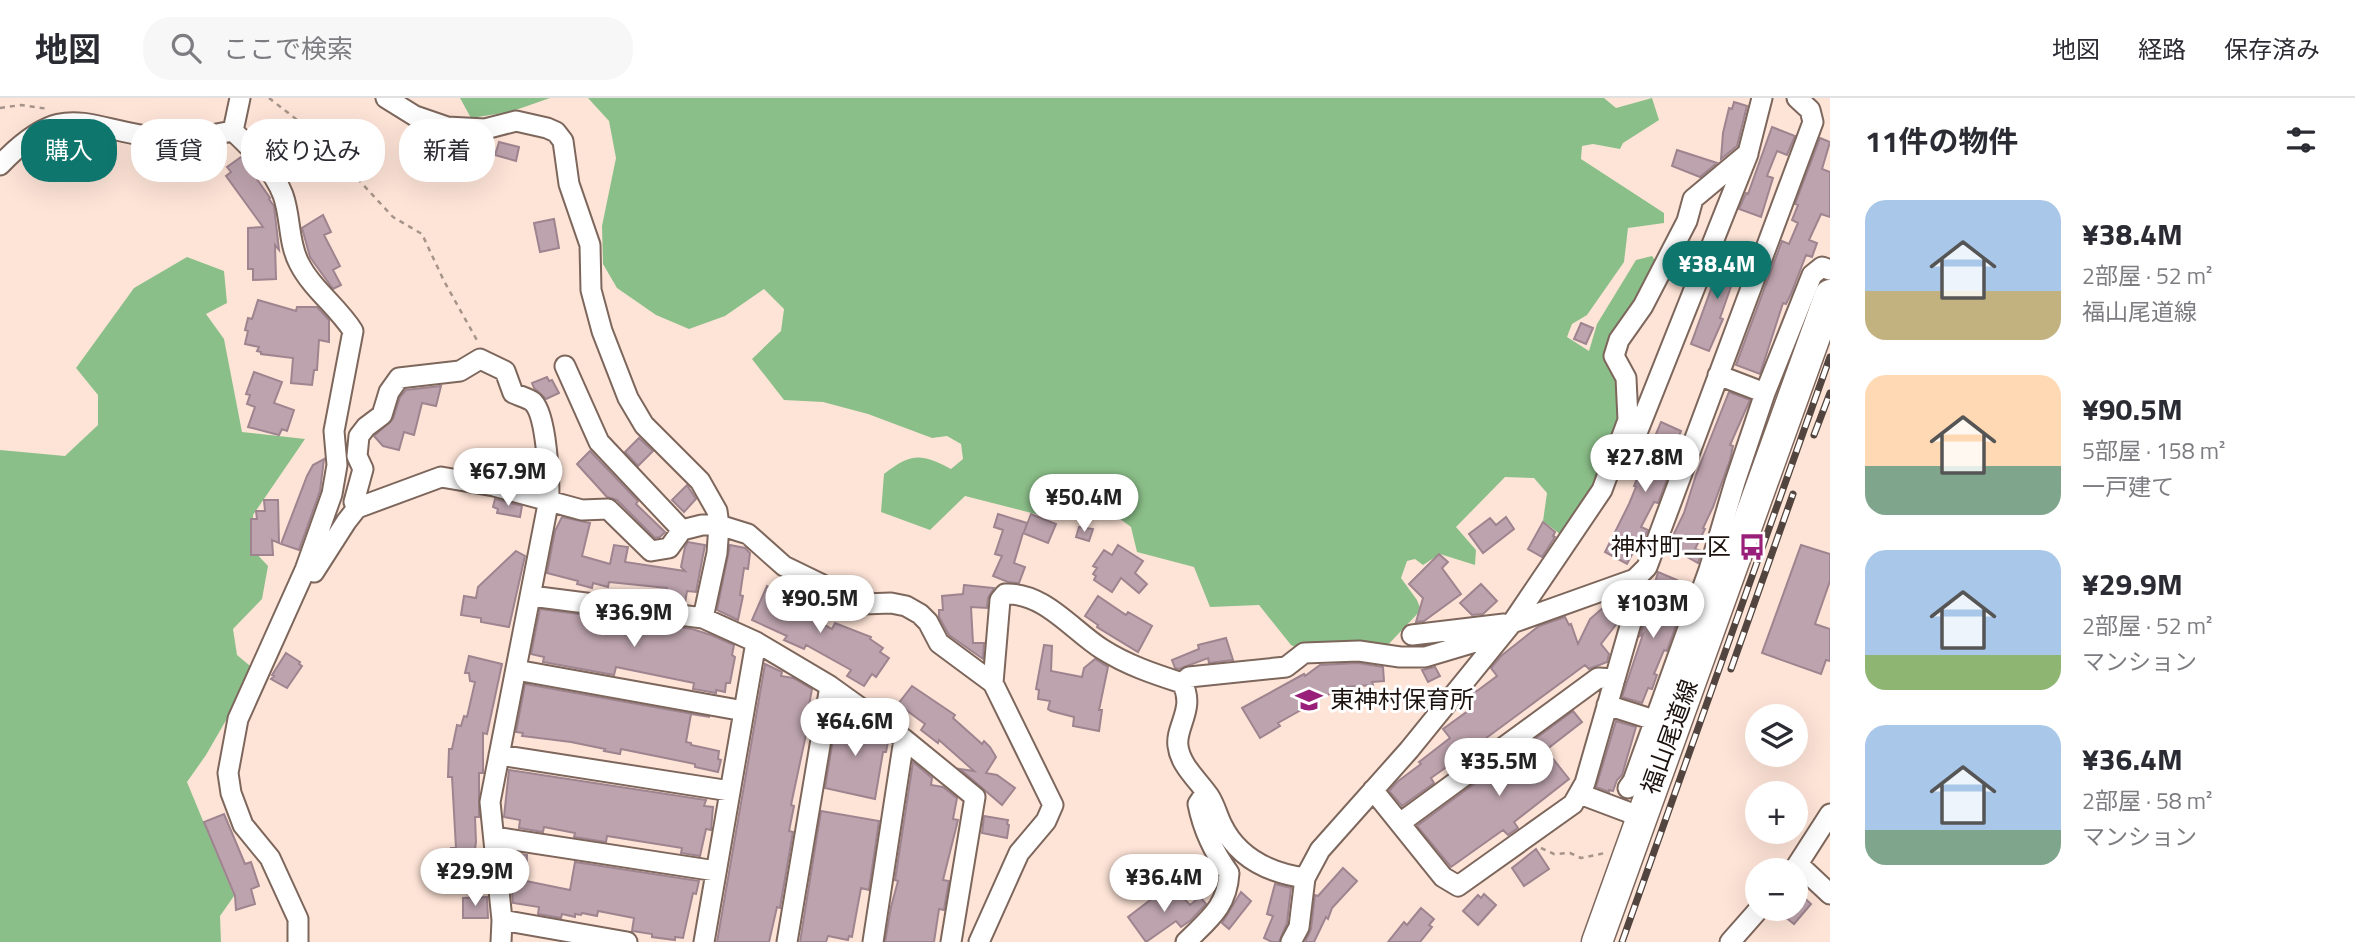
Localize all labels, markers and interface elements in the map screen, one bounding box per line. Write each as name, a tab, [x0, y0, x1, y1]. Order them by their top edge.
search box	[143, 17, 633, 80]
text: 地図	[35, 24, 101, 74]
icon: search	[167, 29, 205, 67]
text: ここで検索	[223, 29, 353, 68]
text: 地図	[2052, 31, 2100, 67]
text: 経路	[2138, 31, 2186, 67]
text: 保存済み	[2224, 31, 2320, 67]
text: 11件の物件	[1865, 118, 2019, 164]
chip: 購入	[21, 119, 117, 182]
chip: 賃貸	[131, 119, 227, 182]
chip: 絞り込み	[241, 119, 385, 182]
chip: 新着	[399, 119, 495, 182]
icon: filters	[2282, 121, 2320, 159]
text: ¥38.4M	[2082, 211, 2183, 257]
icon: home	[1921, 228, 2005, 312]
pin: ¥38.4M	[1660, 242, 1774, 301]
text: ¥38.4M	[1678, 246, 1756, 281]
text: 2部屋 · 52 m²	[2082, 258, 2212, 293]
text: 福山尾道線	[2082, 294, 2197, 329]
text: ¥90.5M	[2082, 386, 2183, 432]
icon: home	[1921, 403, 2005, 487]
text: 5部屋 · 158 m²	[2082, 433, 2225, 468]
pin: ¥27.8M	[1588, 434, 1702, 494]
text: ¥27.8M	[1606, 439, 1684, 474]
pin: ¥67.9M	[451, 448, 565, 508]
text: ¥67.9M	[469, 453, 547, 488]
text: 一戸建て	[2082, 469, 2174, 504]
pin: ¥50.4M	[1027, 474, 1141, 534]
text: ¥50.4M	[1045, 479, 1123, 514]
place label: 神村町二区	[1611, 528, 1731, 564]
bus stop icon: 神村町二区	[1737, 532, 1767, 562]
text: ¥29.9M	[2082, 561, 2183, 607]
pin: ¥90.5M	[763, 575, 877, 635]
icon: home	[1921, 578, 2005, 662]
text: ¥90.5M	[781, 580, 859, 615]
pin: ¥103M	[1604, 580, 1702, 640]
text: ¥103M	[1617, 585, 1689, 620]
pin: ¥36.9M	[577, 589, 691, 649]
text: ¥36.9M	[595, 594, 673, 629]
text: 2部屋 · 52 m²	[2082, 608, 2212, 643]
text: マンション	[2082, 644, 2197, 679]
street label: 福山尾道線	[1632, 674, 1706, 799]
place label: 東神村保育所	[1330, 681, 1474, 717]
school or university icon: 東神村保育所	[1294, 685, 1324, 715]
pin: ¥64.6M	[798, 698, 912, 758]
text: ¥64.6M	[816, 703, 894, 738]
map controls	[1745, 704, 1808, 921]
button: layers	[1745, 704, 1808, 767]
text: ¥36.4M	[2082, 736, 2183, 782]
pin: ¥35.5M	[1442, 738, 1556, 798]
text: ¥35.5M	[1460, 743, 1538, 778]
icon: home	[1921, 753, 2005, 837]
button: +	[1745, 781, 1808, 844]
text: 2部屋 · 58 m²	[2082, 783, 2212, 818]
text: マンション	[2082, 819, 2197, 854]
pin: ¥29.9M	[418, 848, 532, 908]
text: ¥29.9M	[436, 853, 514, 888]
pin: ¥36.4M	[1107, 854, 1221, 914]
button: −	[1745, 858, 1808, 921]
text: ¥36.4M	[1125, 859, 1203, 894]

